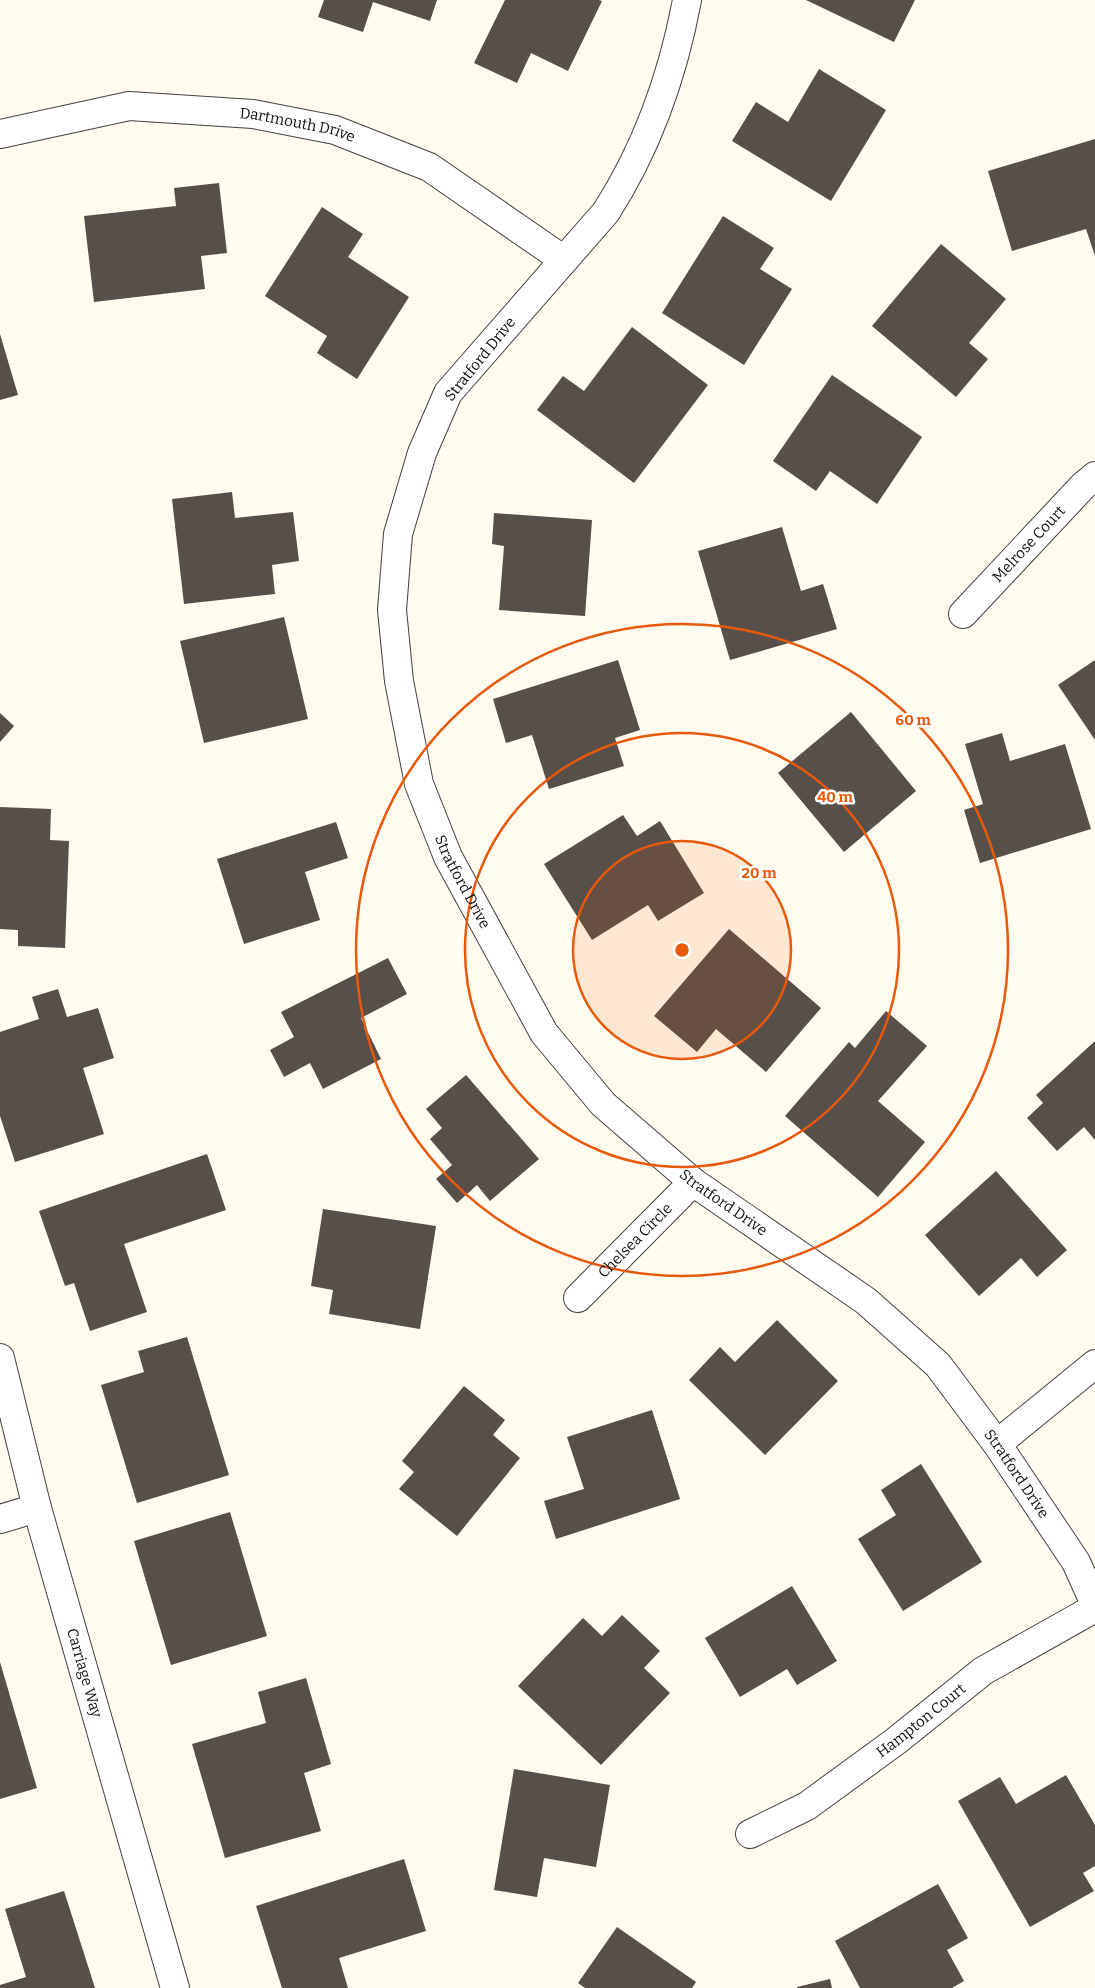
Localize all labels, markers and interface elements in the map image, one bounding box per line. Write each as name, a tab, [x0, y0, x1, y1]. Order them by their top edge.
street label: Dartmouth Drive	[239, 104, 358, 146]
street label: Stratford Drive	[441, 313, 519, 405]
street label: Melrose Court	[988, 502, 1069, 586]
text: 60 m	[895, 711, 931, 729]
text: 40 m	[817, 788, 854, 806]
street label: Stratford Drive	[431, 832, 494, 932]
text: 20 m	[742, 864, 777, 882]
centre of rings	[673, 941, 691, 959]
street label: Stratford Drive	[676, 1165, 771, 1239]
street label: Chelsea Circle	[594, 1199, 676, 1282]
street label: Stratford Drive	[980, 1426, 1053, 1521]
street label: Carriage Way	[63, 1626, 106, 1720]
street label: Hampton Court	[873, 1679, 970, 1761]

